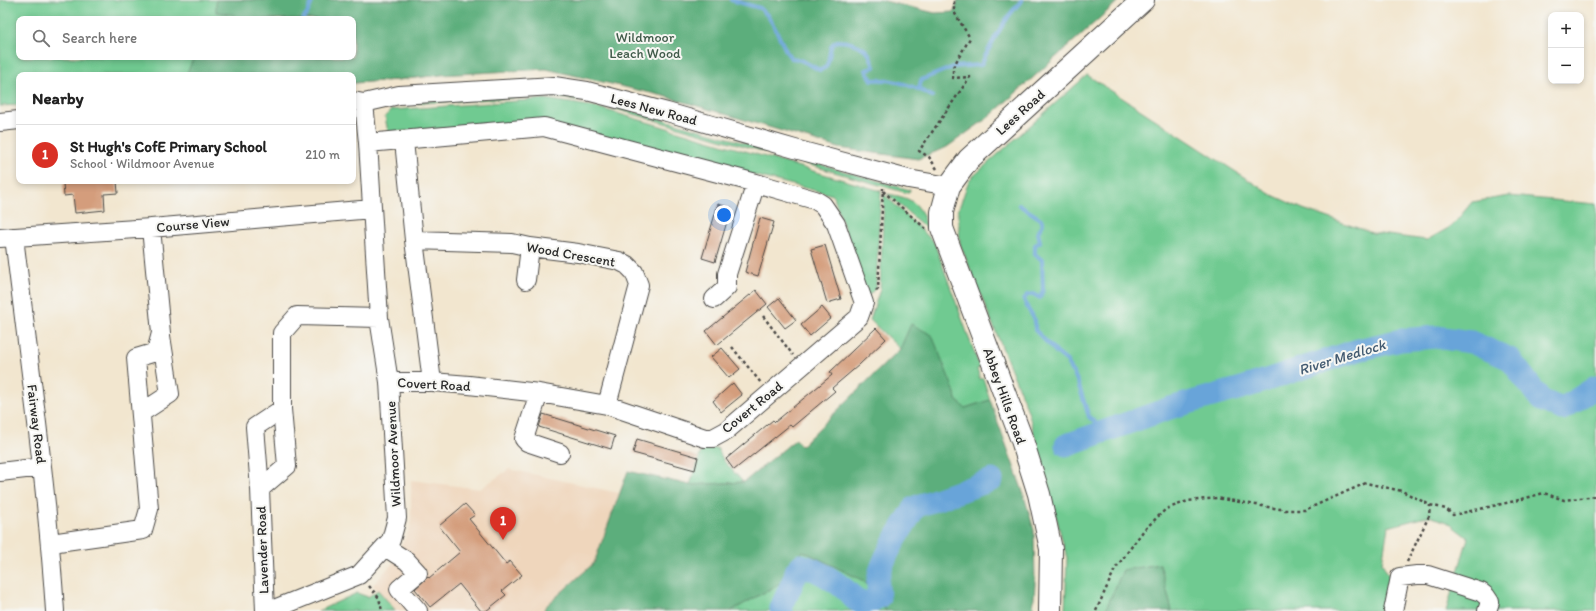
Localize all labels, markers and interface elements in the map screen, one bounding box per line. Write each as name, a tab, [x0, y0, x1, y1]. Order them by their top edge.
map controls	[1548, 12, 1584, 84]
button: +	[1548, 12, 1584, 48]
search box	[16, 16, 356, 60]
icon: search	[30, 27, 52, 49]
text: Search here	[62, 29, 137, 47]
park label: Wildmoor Leach Wood	[609, 29, 681, 62]
button: −	[1548, 48, 1584, 84]
street label: Lees Road	[992, 86, 1049, 139]
text: Nearby	[32, 88, 84, 108]
street label: Lees New Road	[609, 90, 699, 129]
text: St Hugh's CofE Primary School	[70, 138, 267, 156]
text: 1	[42, 147, 48, 162]
text: 210 m	[305, 147, 340, 162]
text: School · Wildmoor Avenue	[70, 156, 215, 171]
your location	[714, 205, 734, 225]
street label: Course View	[156, 213, 231, 236]
street label: Wood Crescent	[525, 238, 617, 271]
water label: River Medlock	[1296, 335, 1389, 379]
street label: Abbey Hills Road	[979, 346, 1030, 447]
street label: Covert Road	[397, 374, 471, 395]
street label: Covert Road	[718, 377, 786, 437]
street label: Fairway Road	[23, 383, 50, 465]
street label: Wildmoor Avenue	[382, 400, 405, 507]
street label: Lavender Road	[252, 505, 273, 594]
pin: 1	[490, 507, 516, 540]

